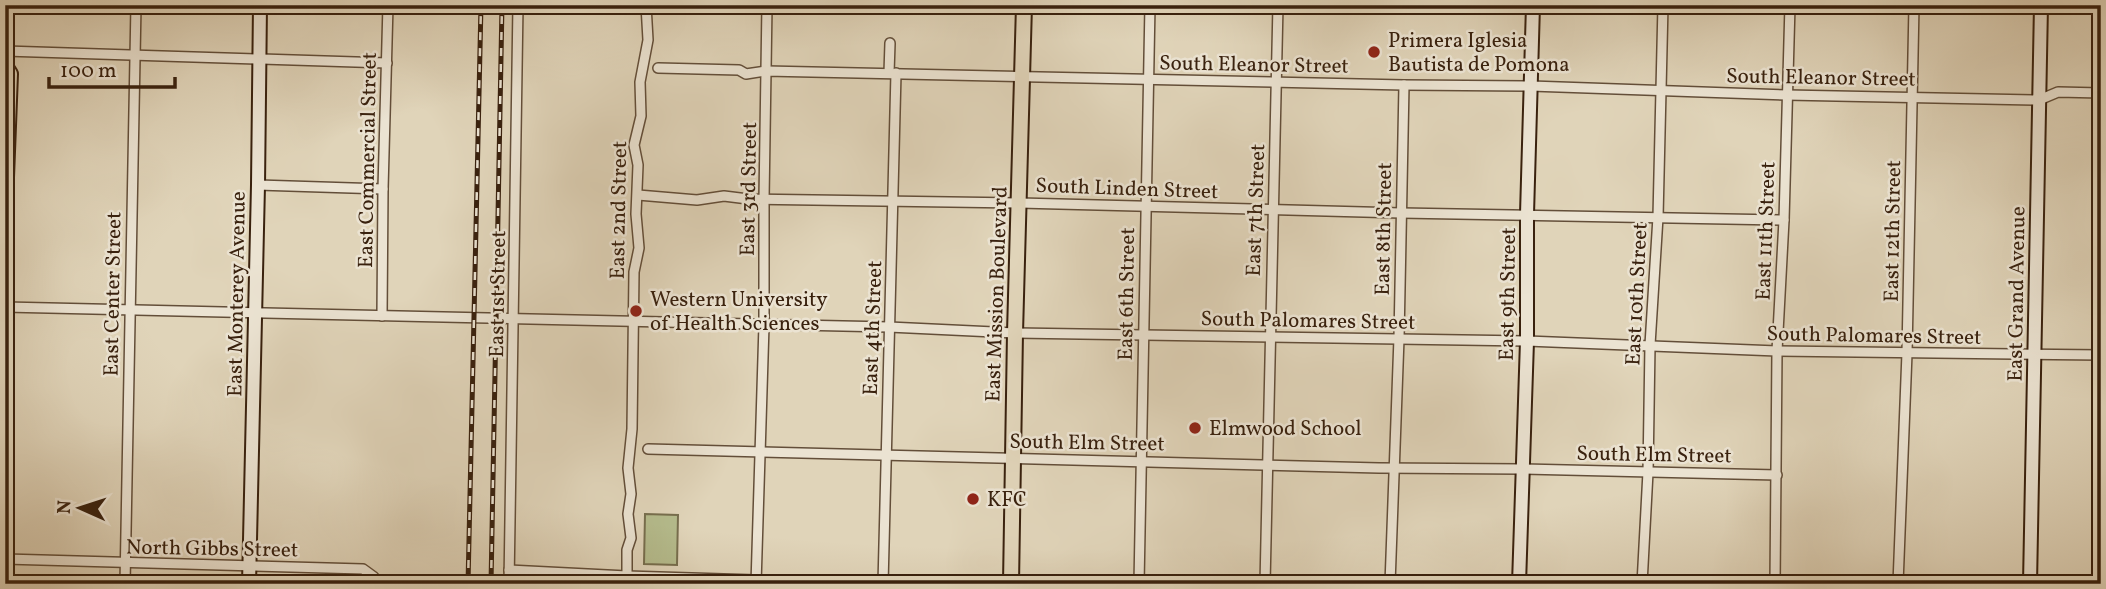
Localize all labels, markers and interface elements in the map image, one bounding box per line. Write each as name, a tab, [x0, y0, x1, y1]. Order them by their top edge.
place label: Primera Iglesia Bautista de Pomona	[1388, 27, 1570, 80]
marker: Primera Iglesia Bautista de Pomona	[1366, 44, 1382, 60]
scale bar	[49, 46, 175, 90]
street label: South Eleanor Street	[1159, 49, 1349, 82]
street label: East Commercial Street	[352, 52, 385, 268]
text: 100 m	[60, 57, 117, 86]
street label: South Eleanor Street	[1726, 62, 1916, 95]
street label: East 3rd Street	[734, 122, 765, 256]
street label: East 2nd Street	[604, 141, 635, 280]
street label: East 7th Street	[1240, 143, 1273, 277]
street label: East 12th Street	[1878, 160, 1909, 302]
street label: East 11th Street	[1750, 161, 1783, 301]
street label: East 8th Street	[1369, 162, 1400, 296]
street label: South Linden Street	[1035, 172, 1219, 207]
street label: East Mission Boulevard	[979, 186, 1016, 403]
street label: East Monterey Avenue	[221, 191, 254, 397]
street label: East Grand Avenue	[2001, 206, 2034, 382]
street label: East Center Street	[98, 211, 129, 377]
street label: East 10th Street	[1619, 222, 1656, 367]
street label: East 6th Street	[1112, 227, 1143, 361]
street label: East 9th Street	[1493, 227, 1524, 361]
street label: East 1st Street	[483, 230, 514, 358]
street label: East 4th Street	[857, 260, 890, 396]
place label: Western University of Health Sciences	[650, 286, 828, 339]
marker: Western University of Health Sciences	[628, 303, 644, 319]
street label: South Palomares Street	[1200, 305, 1416, 338]
street label: South Palomares Street	[1766, 320, 1982, 353]
place label: Elmwood School	[1209, 415, 1361, 444]
marker: Elmwood School	[1187, 420, 1203, 436]
street label: South Elm Street	[1009, 428, 1165, 459]
street label: South Elm Street	[1576, 440, 1732, 471]
north arrow	[46, 474, 116, 544]
place label: KFC	[987, 486, 1027, 515]
marker: KFC	[965, 491, 981, 507]
text: N	[52, 499, 78, 515]
street label: North Gibbs Street	[126, 533, 298, 566]

